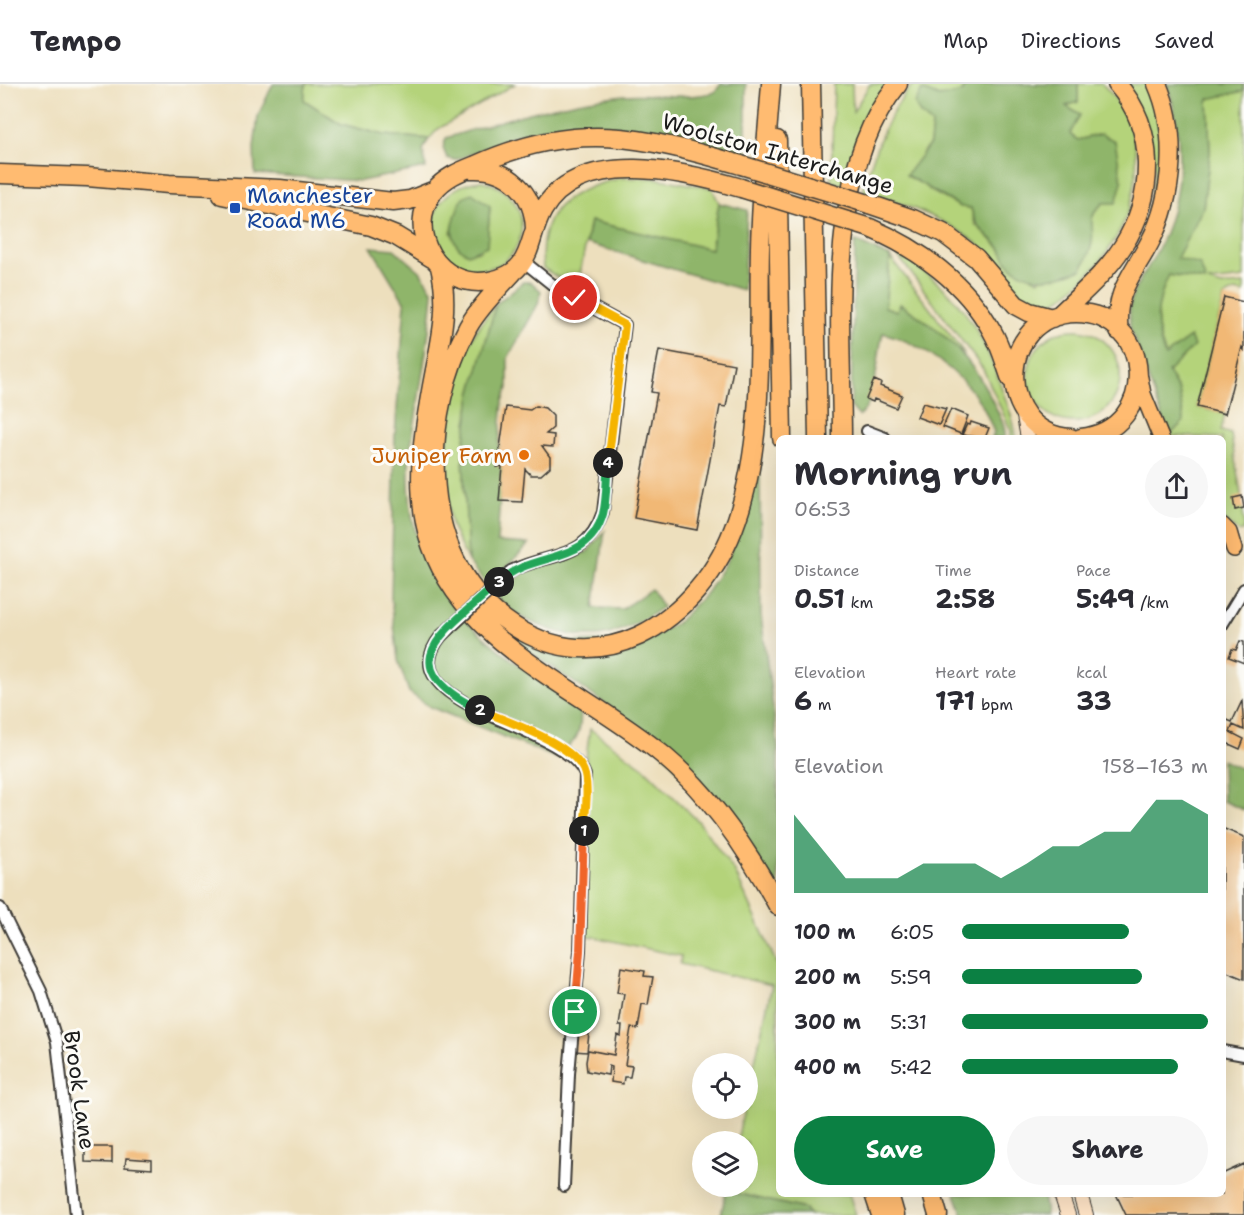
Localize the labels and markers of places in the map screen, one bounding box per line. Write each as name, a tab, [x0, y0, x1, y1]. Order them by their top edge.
place label: Manchester Road M6	[247, 181, 373, 235]
marker: Manchester Road M6	[228, 201, 242, 215]
pin	[549, 272, 600, 323]
place label: Juniper Farm	[371, 441, 512, 470]
marker: Juniper Farm	[517, 448, 531, 462]
pin: 4	[593, 448, 623, 478]
pin: 3	[484, 567, 514, 597]
pin: 2	[465, 695, 495, 725]
pin: 1	[569, 816, 599, 846]
pin	[549, 986, 600, 1037]

